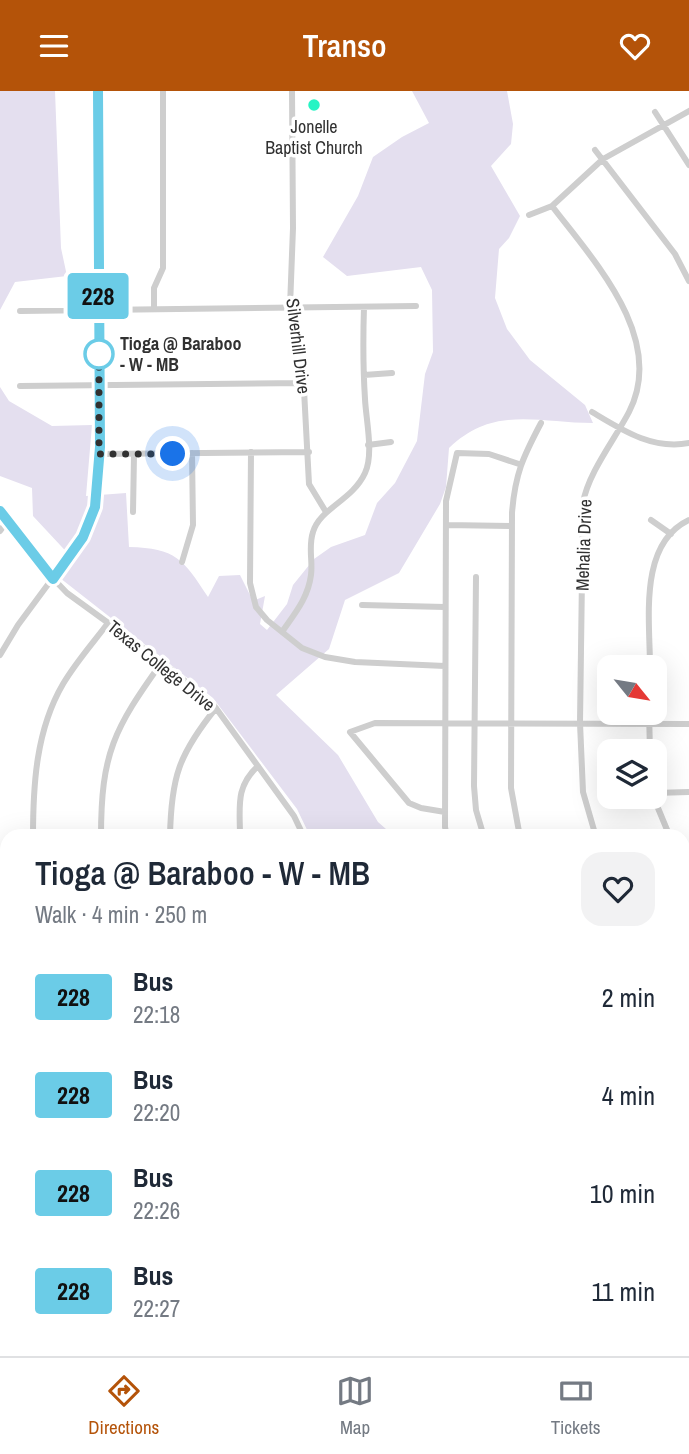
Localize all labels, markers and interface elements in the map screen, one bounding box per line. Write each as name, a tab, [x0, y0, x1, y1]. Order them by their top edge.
text: Transo	[302, 24, 387, 67]
icon: menu	[35, 27, 73, 65]
icon: heart	[616, 27, 654, 65]
marker: Jonelle Baptist Church	[306, 97, 322, 113]
place label: Jonelle Baptist Church	[265, 114, 363, 160]
line badge: 228	[58, 273, 138, 319]
text: 228	[82, 280, 114, 312]
street label: Silverhill Drive	[280, 297, 317, 395]
place label: Tioga @ Baraboo - W - MB	[120, 331, 242, 377]
marker: Tioga @ Baraboo - W - MB	[84, 339, 114, 369]
your location	[155, 436, 190, 471]
street label: Mehalia Drive	[569, 499, 598, 591]
street label: Texas College Drive	[102, 614, 221, 717]
north arrow	[597, 655, 667, 725]
map controls	[597, 655, 667, 809]
button: layers	[597, 739, 667, 809]
text: Tioga @ Baraboo - W - MB	[35, 851, 370, 895]
button: heart	[581, 852, 655, 926]
text: Walk · 4 min · 250 m	[35, 899, 207, 930]
text: Bus	[133, 964, 173, 999]
text: 2 min	[602, 980, 655, 1015]
text: 228	[57, 981, 90, 1013]
text: 22:18	[133, 999, 180, 1030]
text: Bus	[133, 1062, 173, 1097]
text: 4 min	[602, 1078, 655, 1113]
text: 228	[57, 1079, 90, 1111]
text: 22:20	[133, 1097, 180, 1128]
text: Bus	[133, 1160, 173, 1195]
text: 10 min	[590, 1176, 655, 1211]
text: 228	[57, 1177, 90, 1209]
text: 22:26	[133, 1195, 180, 1226]
text: Bus	[133, 1258, 173, 1293]
text: 11 min	[591, 1274, 655, 1309]
text: 228	[57, 1275, 90, 1307]
text: 22:27	[133, 1293, 180, 1324]
tab: Directions	[88, 1372, 159, 1440]
tab: Map	[336, 1372, 374, 1440]
tab: Tickets	[551, 1372, 601, 1440]

